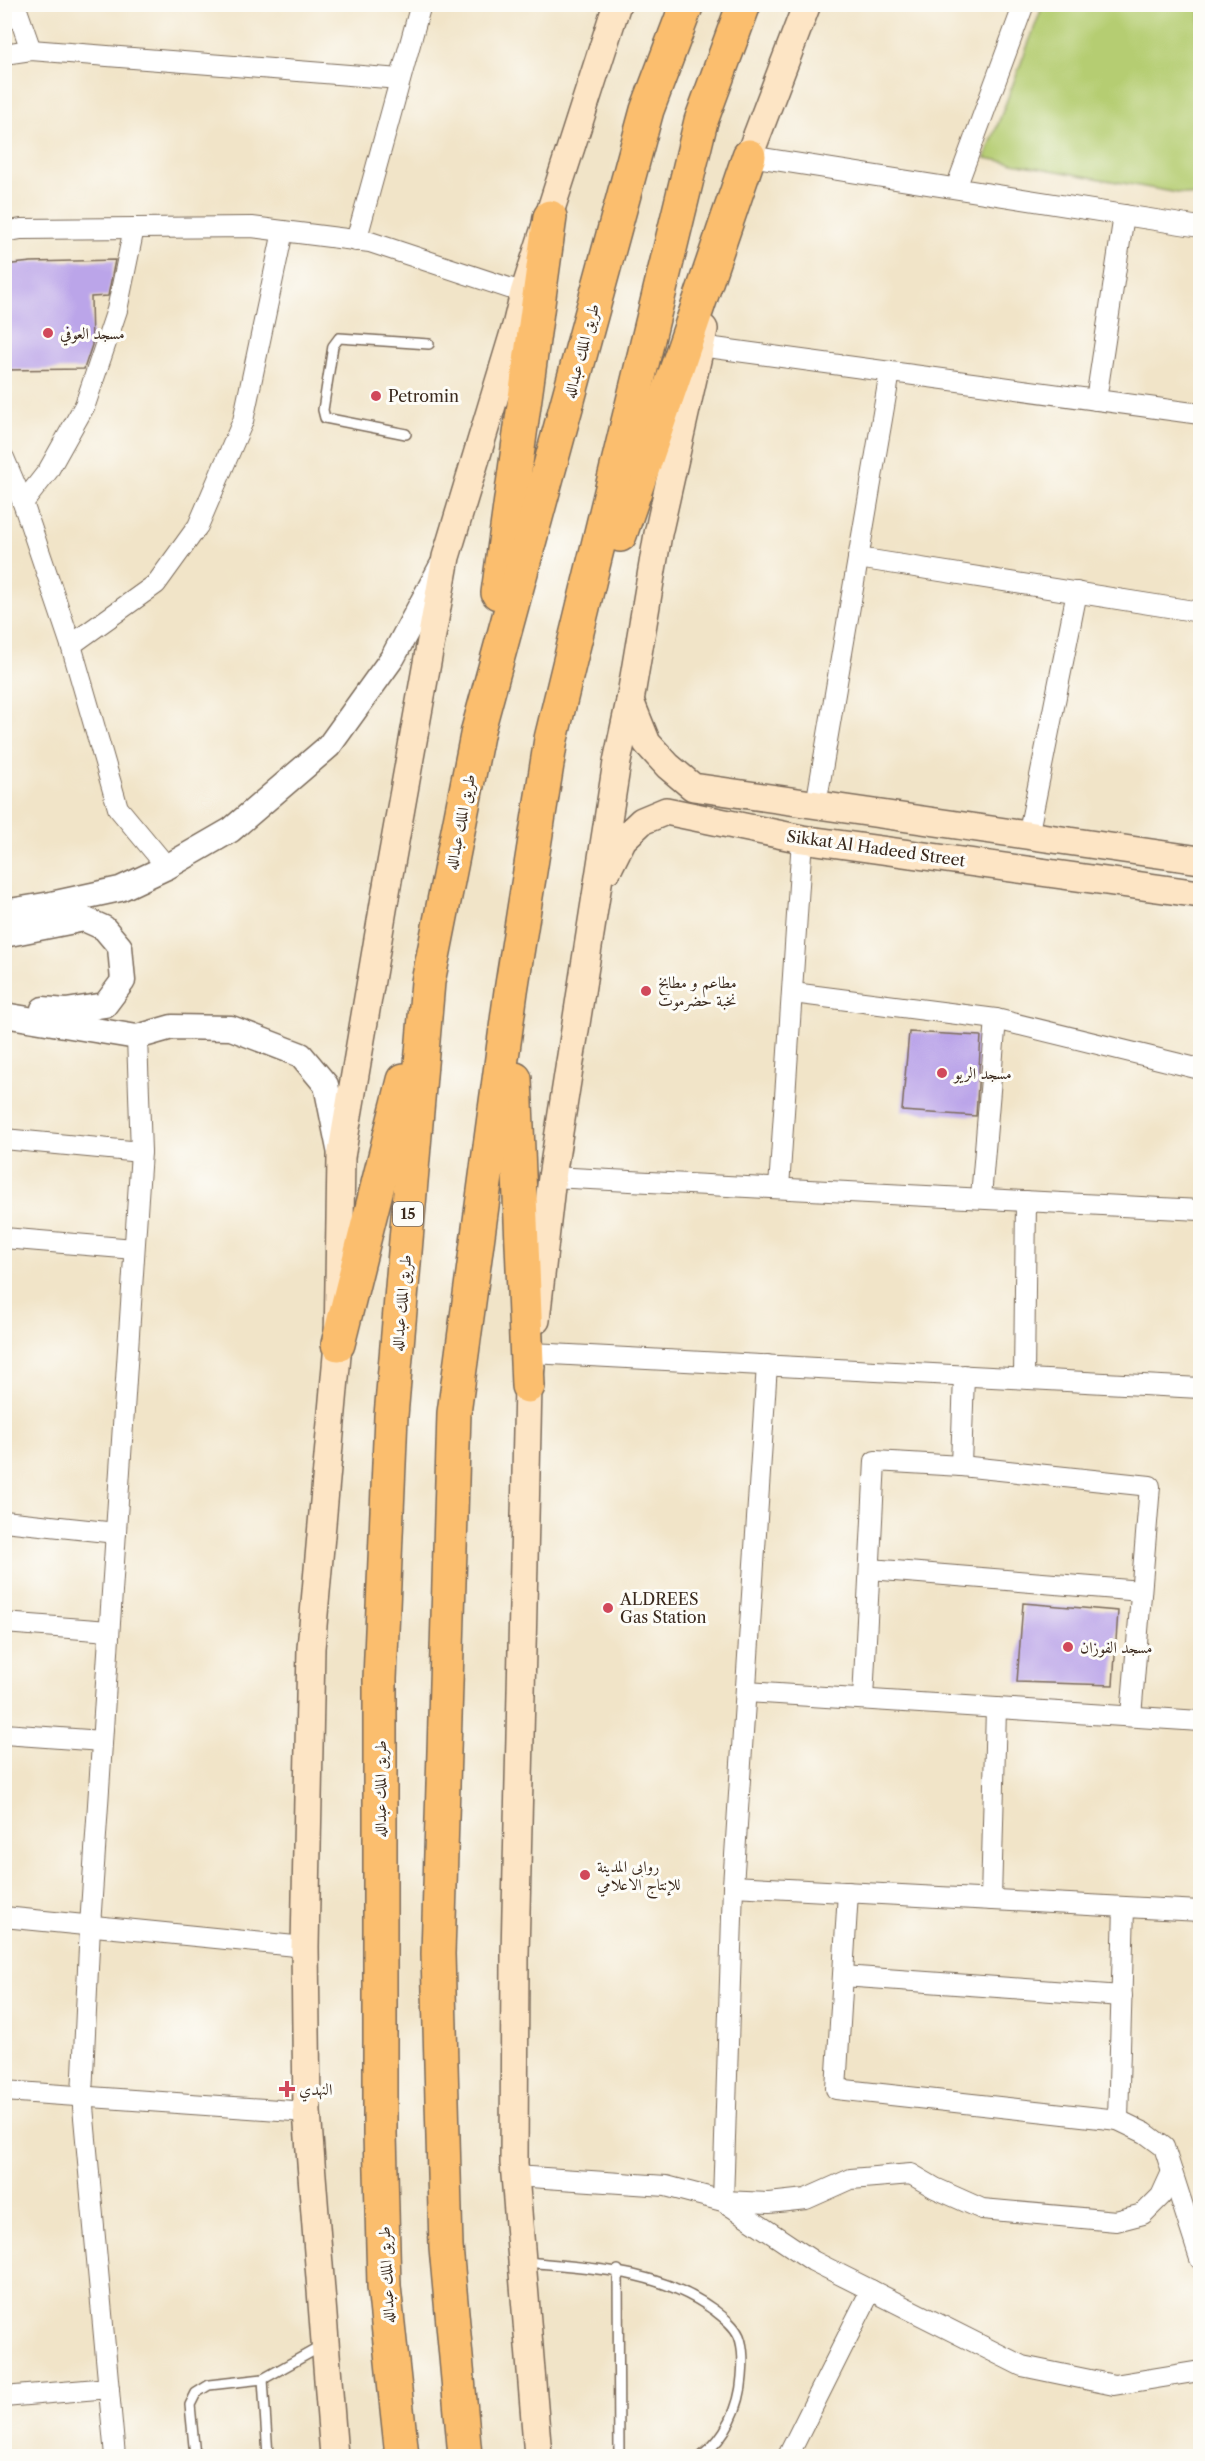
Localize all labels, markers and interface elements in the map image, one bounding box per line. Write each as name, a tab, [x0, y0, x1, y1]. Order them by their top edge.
street label: طريق الملك عبدالله	[559, 301, 604, 401]
place label: مسجد العوفي	[60, 323, 125, 346]
marker: مسجد العوفي	[41, 326, 55, 340]
place label: Petromin	[388, 386, 459, 406]
marker: Petromin	[369, 389, 383, 403]
street label: طريق الملك عبدالله	[441, 772, 480, 872]
street label: Sikkat Al Hadeed Street	[785, 826, 967, 870]
place label: مطاعم و مطابخ نخبة حضرموت	[658, 972, 737, 1011]
marker: مطاعم و مطابخ نخبة حضرموت	[639, 984, 653, 998]
place label: مسجد الريو	[952, 1063, 1012, 1084]
marker: مسجد الريو	[935, 1066, 949, 1080]
road number: 15	[393, 1202, 423, 1226]
street label: طريق الملك عبدالله	[387, 1254, 416, 1352]
place label: ALDREES Gas Station	[619, 1589, 707, 1627]
marker: ALDREES Gas Station	[601, 1601, 615, 1615]
place label: مسجد الفوزان	[1080, 1637, 1153, 1658]
marker: مسجد الفوزان	[1061, 1640, 1075, 1654]
street label: طريق الملك عبدالله	[370, 1740, 391, 1838]
place label: روابي المدينة للإنتاج الاعلامي	[597, 1856, 681, 1899]
marker: روابي المدينة للإنتاج الاعلامي	[578, 1868, 592, 1882]
place label: النهدي	[299, 2079, 332, 2102]
marker: النهدي	[280, 2082, 294, 2096]
street label: طريق الملك عبدالله	[373, 2226, 400, 2324]

